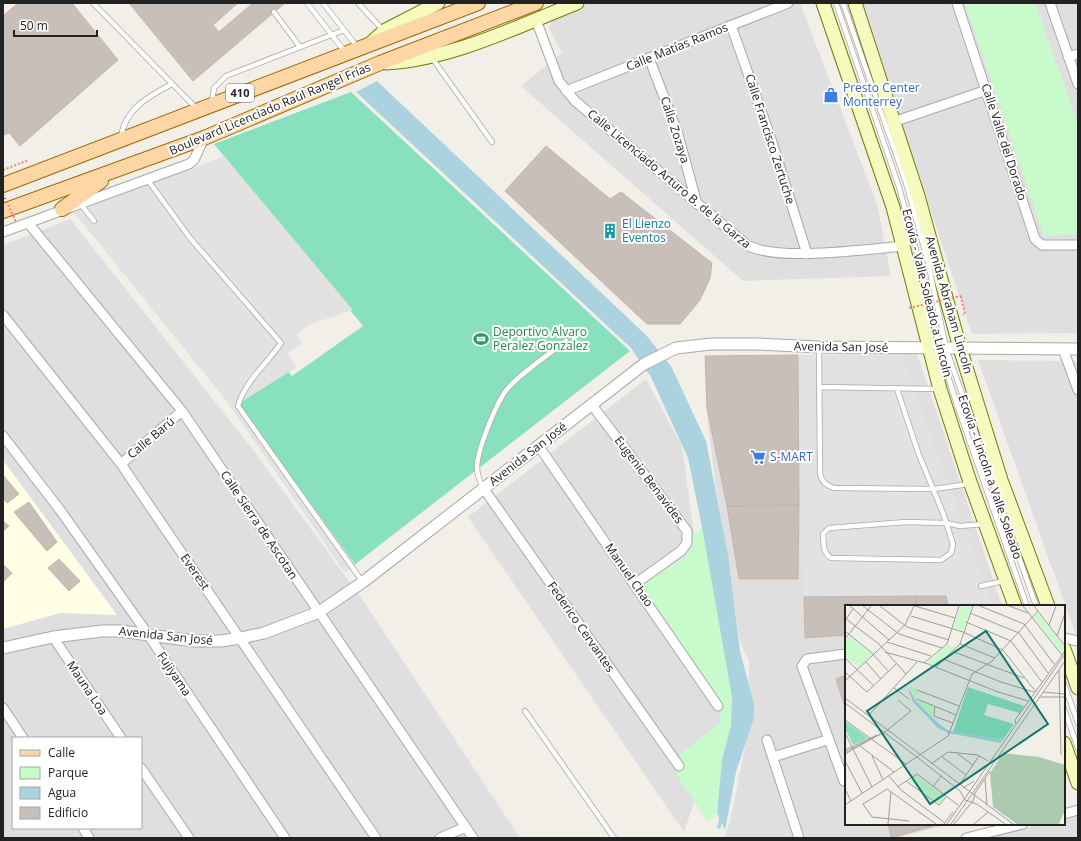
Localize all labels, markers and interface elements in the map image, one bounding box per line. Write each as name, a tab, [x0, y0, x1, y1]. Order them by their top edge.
scale bar	[14, 12, 97, 38]
text: 50 m	[20, 17, 48, 34]
street label: Calle Matías Ramos	[623, 18, 731, 75]
street label: Boulevard Licenciado Raúl Rangel Frías	[166, 58, 373, 159]
street label: Calle Francisco Zertuche	[741, 72, 800, 206]
place label: Presto Center Monterrey	[843, 79, 920, 110]
street label: Calle Valle del Dorado	[978, 81, 1031, 203]
road number: 410	[226, 84, 254, 102]
shop icon: Presto Center Monterrey	[822, 86, 840, 104]
street label: Calle Zozaya	[657, 94, 694, 165]
street label: Calle Licenciado Arturo B. de la Garza	[584, 105, 755, 252]
street label: Ecovía - Valle Soleado a Lincoln	[898, 207, 957, 379]
place label: El Lienzo Eventos	[622, 215, 671, 246]
building icon: El Lienzo Eventos	[601, 222, 619, 240]
street label: Avenida Abraham Lincoln	[922, 234, 977, 376]
place label: Deportivo Alvaro Peralez Gonzalez	[493, 323, 588, 354]
sports icon: Deportivo Alvaro Peralez Gonzalez	[472, 330, 490, 348]
street label: Avenida San José	[794, 337, 889, 356]
street label: Ecovía - Lincoln a Valle Soleado	[954, 392, 1027, 561]
street label: Calle Barú	[123, 413, 178, 462]
street label: Avenida San José	[485, 418, 570, 489]
street label: Eugenio Benavides	[611, 433, 688, 527]
supermarket icon: S-MART	[749, 448, 767, 466]
place label: S-MART	[770, 448, 813, 465]
street label: Calle Sierra de Ascotan	[217, 467, 302, 582]
street label: Manuel Chao	[601, 540, 658, 610]
street label: Everest	[177, 550, 214, 593]
street label: Federico Cervantes	[544, 578, 619, 676]
inset map	[845, 605, 1065, 825]
street label: Avenida San José	[118, 622, 214, 649]
street label: Fujiyama	[153, 648, 195, 699]
street label: Mauna Loa	[63, 657, 112, 718]
legend	[12, 737, 142, 829]
text: Calle	[48, 744, 75, 761]
text: Parque	[48, 764, 88, 781]
text: Agua	[48, 784, 76, 801]
text: Edificio	[48, 804, 88, 821]

